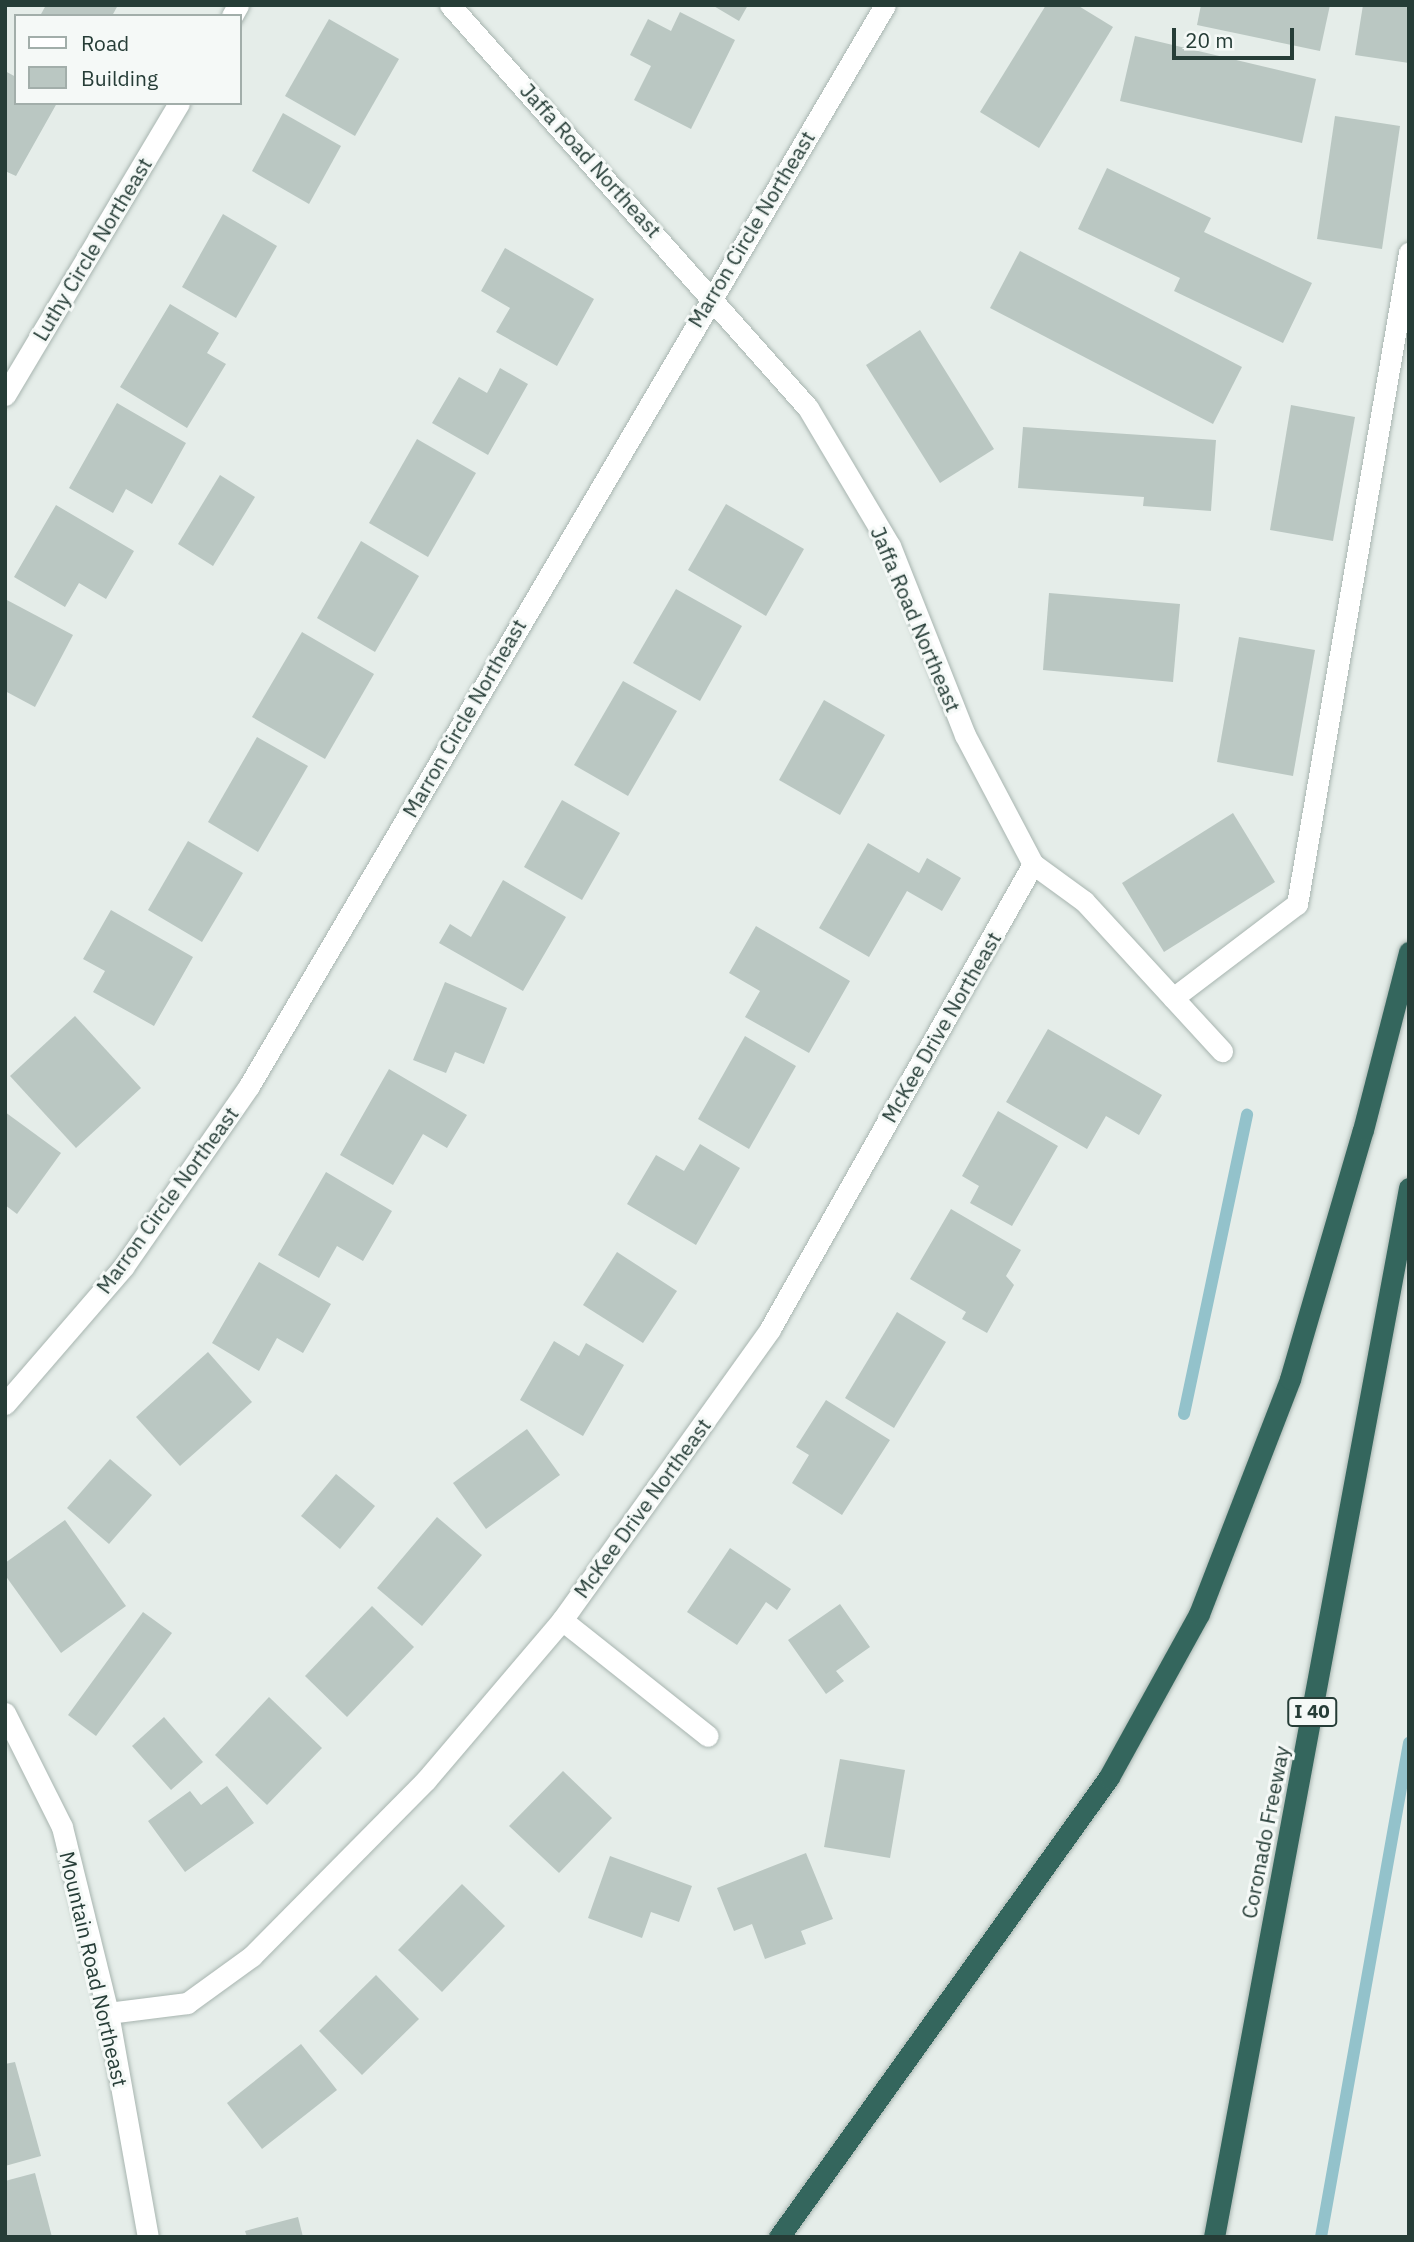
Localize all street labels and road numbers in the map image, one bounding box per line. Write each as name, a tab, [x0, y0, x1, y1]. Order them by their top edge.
street label: Jaffa Road Northeast	[515, 78, 667, 242]
street label: Marron Circle Northeast	[682, 126, 820, 332]
street label: Luthy Circle Northeast	[27, 153, 157, 345]
street label: Jaffa Road Northeast	[866, 523, 966, 715]
street label: Marron Circle Northeast	[397, 614, 531, 822]
street label: McKee Drive Northeast	[876, 927, 1006, 1127]
street label: Marron Circle Northeast	[91, 1102, 243, 1298]
street label: McKee Drive Northeast	[568, 1413, 716, 1603]
road number: I 40	[1286, 1696, 1338, 1728]
street label: Coronado Freeway	[1236, 1743, 1294, 1921]
street label: Mountain Road Northeast	[55, 1849, 133, 2089]

